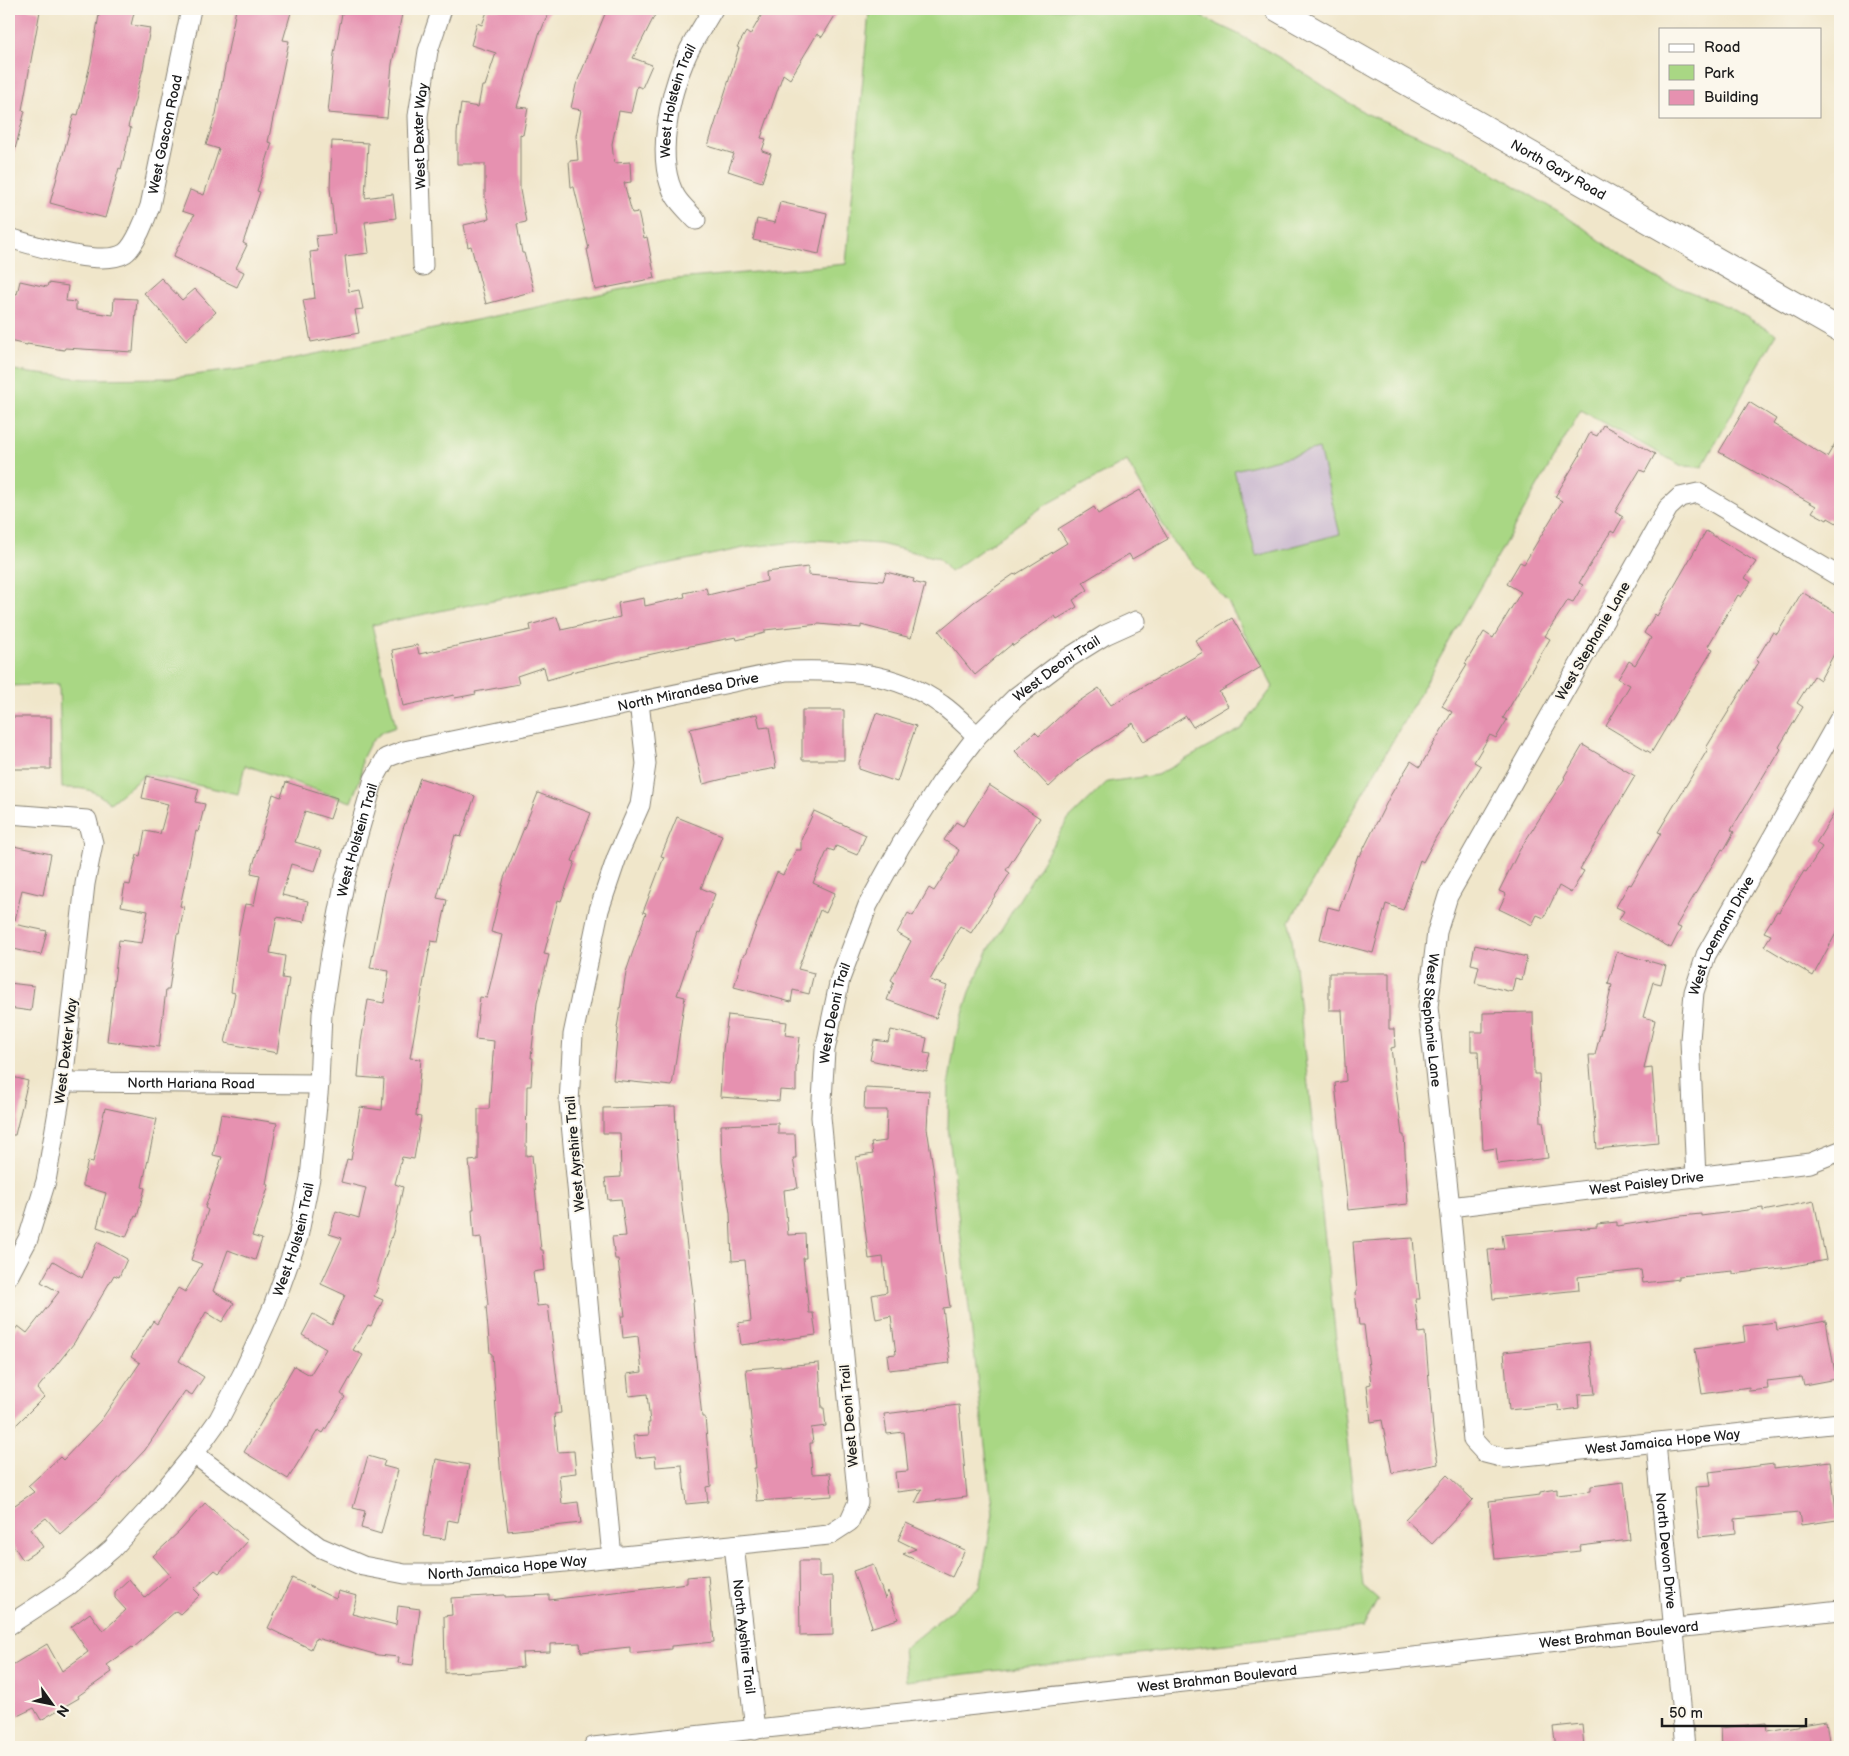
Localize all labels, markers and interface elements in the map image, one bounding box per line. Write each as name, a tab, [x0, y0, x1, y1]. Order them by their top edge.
legend	[1659, 28, 1822, 118]
text: Road	[1704, 38, 1740, 57]
street label: West Holstein Trail	[657, 41, 699, 158]
text: Park	[1704, 64, 1735, 83]
street label: West Gascon Road	[144, 73, 186, 196]
street label: West Dexter Way	[409, 81, 432, 190]
text: Building	[1704, 88, 1759, 107]
street label: North Gary Road	[1508, 136, 1609, 203]
street label: West Stephanie Lane	[1552, 579, 1634, 703]
street label: West Deoni Trail	[1009, 632, 1103, 705]
street label: North Mirandesa Drive	[616, 668, 760, 715]
street label: West Holstein Trail	[333, 781, 381, 898]
street label: West Loemann Drive	[1685, 873, 1757, 997]
street label: West Stephanie Lane	[1419, 952, 1445, 1088]
street label: West Deoni Trail	[816, 960, 854, 1064]
street label: West Dexter Way	[51, 996, 81, 1105]
street label: North Hariana Road	[127, 1074, 255, 1092]
street label: West Ayrshire Trail	[561, 1095, 589, 1213]
street label: West Paisley Drive	[1588, 1168, 1705, 1198]
street label: West Holstein Trail	[269, 1181, 317, 1298]
street label: West Deoni Trail	[836, 1364, 862, 1468]
street label: West Jamaica Hope Way	[1584, 1425, 1742, 1458]
street label: North Devon Drive	[1652, 1491, 1680, 1610]
street label: North Jamaica Hope Way	[428, 1551, 588, 1583]
street label: North Ayshire Trail	[729, 1578, 759, 1695]
street label: West Brahman Boulevard	[1538, 1617, 1699, 1652]
street label: West Brahman Boulevard	[1137, 1661, 1298, 1696]
north arrow	[28, 1678, 78, 1728]
scale bar	[1662, 1696, 1805, 1728]
text: N	[52, 1702, 72, 1720]
text: 50 m	[1669, 1704, 1703, 1723]

